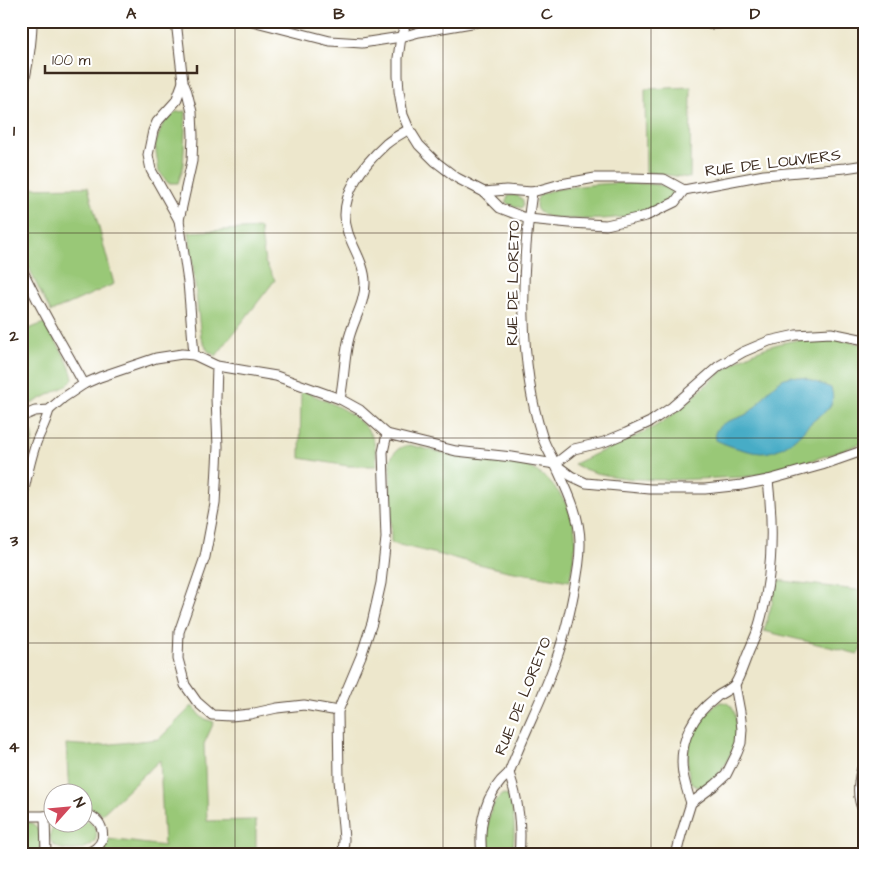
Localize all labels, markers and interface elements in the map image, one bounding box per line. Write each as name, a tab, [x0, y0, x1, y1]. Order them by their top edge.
text: A	[126, 3, 137, 25]
text: B	[333, 3, 345, 25]
text: C	[541, 3, 553, 25]
text: D	[750, 3, 761, 25]
scale bar	[45, 42, 198, 74]
text: 100 m	[52, 50, 91, 71]
text: 1	[13, 120, 16, 142]
street label: RUE DE LOUVIERS	[704, 144, 842, 182]
street label: RUE DE LORETO	[501, 220, 525, 346]
text: 2	[8, 325, 19, 347]
text: 3	[9, 530, 19, 552]
street label: RUE DE LORETO	[489, 633, 557, 758]
text: 4	[9, 736, 20, 758]
north arrow	[42, 784, 92, 834]
text: N	[68, 794, 90, 811]

